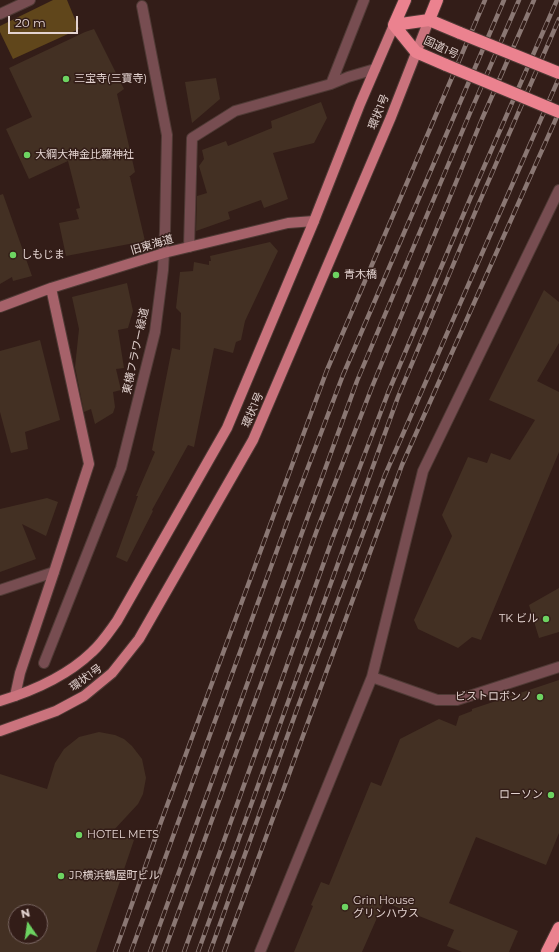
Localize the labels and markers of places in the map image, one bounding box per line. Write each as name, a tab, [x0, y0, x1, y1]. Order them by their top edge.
place label: 三宝寺(三寶寺)	[74, 72, 147, 86]
marker: 三宝寺(三寶寺)	[61, 74, 71, 84]
place label: 大綱大神金比羅神社	[35, 148, 134, 162]
marker: 大綱大神金比羅神社	[22, 150, 32, 160]
place label: しもじま	[21, 248, 65, 262]
marker: しもじま	[8, 250, 18, 260]
place label: 青木橋	[344, 268, 377, 282]
marker: 青木橋	[331, 270, 341, 280]
place label: TK ビル	[499, 612, 538, 626]
marker: TK ビル	[541, 614, 551, 624]
place label: ビストロボンノ	[455, 690, 532, 704]
marker: ビストロボンノ	[535, 692, 545, 702]
place label: ローソン	[499, 788, 543, 802]
marker: ローソン	[546, 790, 556, 800]
place label: HOTEL METS	[87, 828, 159, 842]
marker: HOTEL METS	[74, 830, 84, 840]
place label: JR横浜鶴屋町ビル	[69, 869, 159, 883]
marker: JR横浜鶴屋町ビル	[56, 871, 66, 881]
place label: Grin House グリンハウス	[353, 894, 419, 920]
marker: Grin House グリンハウス	[340, 902, 350, 912]

